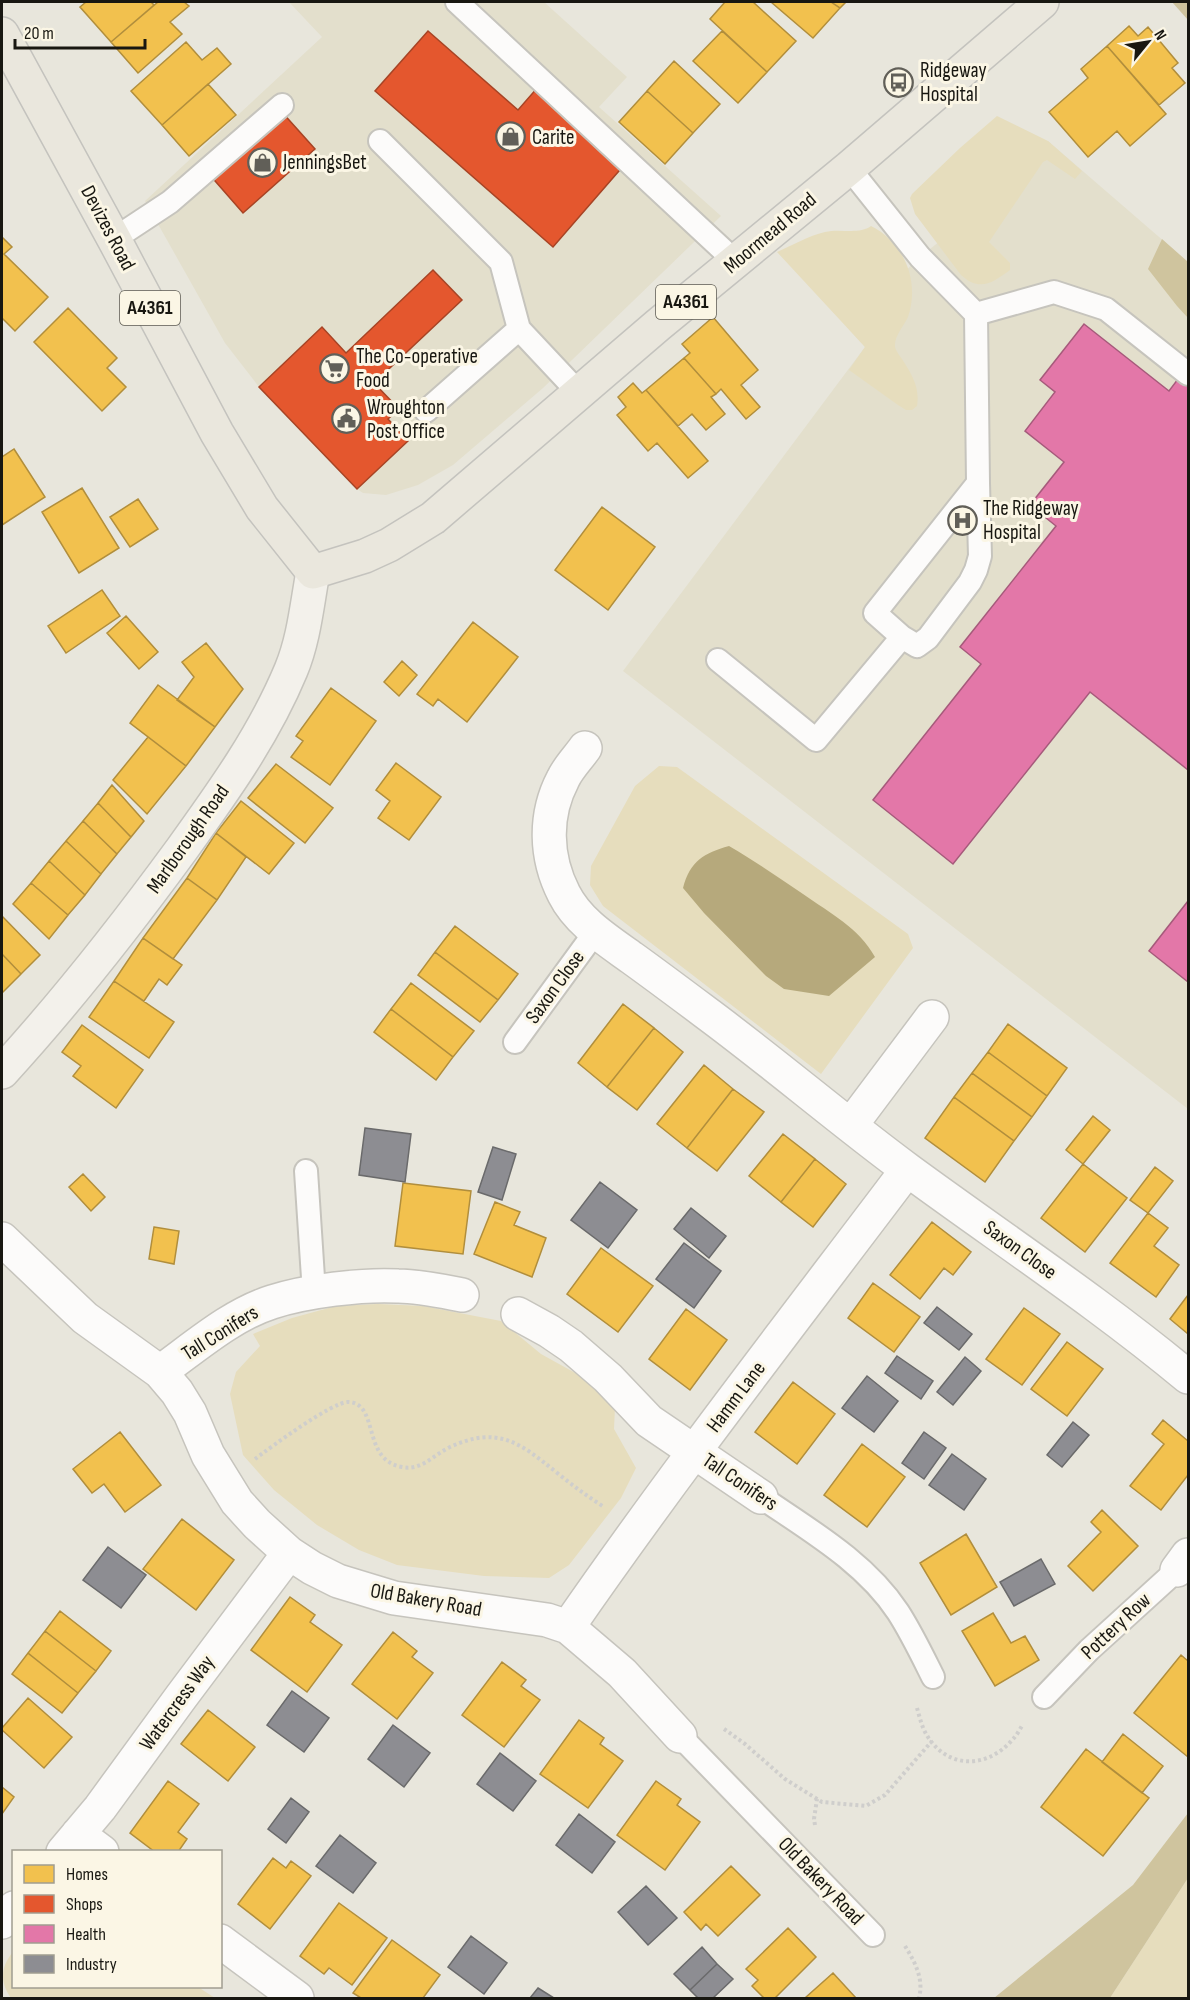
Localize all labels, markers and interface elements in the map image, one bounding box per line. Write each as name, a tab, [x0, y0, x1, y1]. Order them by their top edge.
scale bar	[15, 12, 146, 50]
north arrow	[1118, 12, 1178, 72]
text: 20 m	[24, 23, 54, 44]
text: N	[1149, 27, 1170, 44]
place label: Ridgeway Hospital	[920, 58, 987, 107]
bus stop icon: Ridgeway Hospital	[883, 66, 915, 98]
shop icon: Carite	[495, 121, 527, 153]
place label: Carite	[532, 125, 575, 150]
shop icon: JenningsBet	[246, 146, 278, 178]
place label: JenningsBet	[282, 150, 367, 175]
street label: Devizes Road	[75, 181, 141, 275]
street label: Moormead Road	[719, 187, 821, 279]
road number: A4361	[656, 285, 716, 319]
road number: A4361	[120, 291, 180, 325]
place label: The Co-operative Food	[356, 344, 478, 393]
supermarket icon: The Co-operative Food	[319, 352, 351, 384]
place label: Wroughton Post Office	[367, 395, 445, 444]
public building icon: Wroughton Post Office	[330, 403, 362, 435]
place label: The Ridgeway Hospital	[983, 496, 1079, 545]
hospital icon: The Ridgeway Hospital	[946, 504, 978, 536]
street label: Marlborough Road	[141, 780, 235, 898]
street label: Saxon Close	[520, 946, 590, 1028]
street label: Saxon Close	[979, 1215, 1061, 1285]
street label: Tall Conifers	[177, 1300, 263, 1366]
street label: Hamm Lane	[701, 1357, 771, 1437]
street label: Tall Conifers	[698, 1448, 782, 1516]
street label: Old Bakery Road	[368, 1578, 484, 1622]
street label: Pottery Row	[1076, 1587, 1156, 1665]
street label: Watercress Way	[134, 1651, 220, 1755]
street label: Old Bakery Road	[773, 1832, 869, 1930]
legend	[12, 1850, 222, 1988]
text: Homes	[66, 1864, 108, 1885]
text: Shops	[66, 1894, 103, 1915]
text: Health	[66, 1924, 106, 1945]
text: Industry	[66, 1954, 117, 1975]

